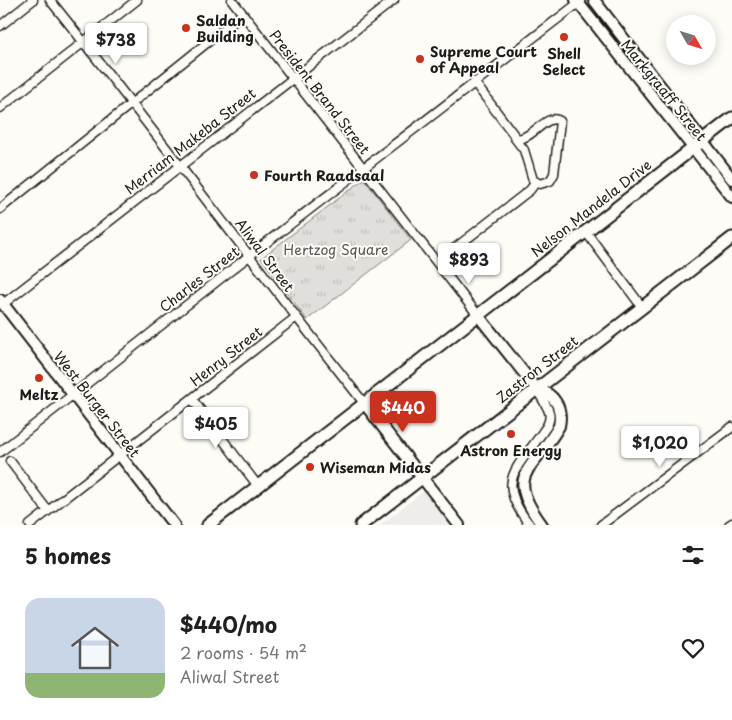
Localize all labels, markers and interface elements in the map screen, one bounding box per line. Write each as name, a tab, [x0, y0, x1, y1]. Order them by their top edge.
place label: Saldan Building	[196, 10, 254, 47]
north arrow	[666, 15, 716, 65]
map controls	[666, 15, 716, 65]
pin: $738	[86, 22, 146, 65]
marker: Saldan Building	[180, 22, 192, 34]
street label: President Brand Street	[265, 25, 375, 159]
text: $738	[96, 27, 136, 51]
marker: Shell Select	[558, 31, 570, 43]
street label: Markgraaff Street	[616, 35, 712, 146]
place label: Supreme Court of Appeal	[430, 41, 537, 78]
place label: Shell Select	[543, 43, 586, 80]
marker: Supreme Court of Appeal	[414, 53, 426, 65]
street label: Merriam Makeba Street	[120, 83, 260, 199]
street label: Nelson Mandela Drive	[526, 154, 656, 262]
place label: Fourth Raadsaal	[264, 165, 384, 186]
marker: Fourth Raadsaal	[248, 169, 260, 181]
street label: Aliwal Street	[230, 214, 300, 296]
park label: Hertzog Square	[284, 239, 388, 260]
street label: Charles Street	[155, 241, 244, 317]
pin: $893	[439, 242, 499, 285]
text: $893	[449, 247, 489, 271]
street label: Henry Street	[185, 321, 267, 391]
street label: Zastron Street	[492, 330, 583, 408]
street label: West Burger Street	[49, 347, 145, 462]
marker: Meltz	[33, 372, 45, 384]
place label: Meltz	[20, 384, 59, 405]
pin: $440	[373, 390, 433, 433]
text: $440	[381, 395, 425, 419]
pin: $405	[186, 406, 246, 449]
text: $405	[194, 411, 238, 435]
pin: $1,020	[619, 426, 701, 468]
marker: Astron Energy	[505, 428, 517, 440]
text: $1,020	[632, 430, 688, 454]
place label: Astron Energy	[459, 440, 562, 461]
place label: Wiseman Midas	[320, 457, 431, 478]
marker: Wiseman Midas	[304, 461, 316, 473]
text: 5 homes	[25, 539, 111, 571]
icon: filters	[679, 541, 707, 569]
text: $440/mo	[180, 608, 277, 640]
icon: home	[65, 618, 125, 678]
icon: heart	[679, 634, 707, 662]
text: 2 rooms · 54 m²	[180, 640, 307, 664]
text: Aliwal Street	[180, 664, 279, 688]

